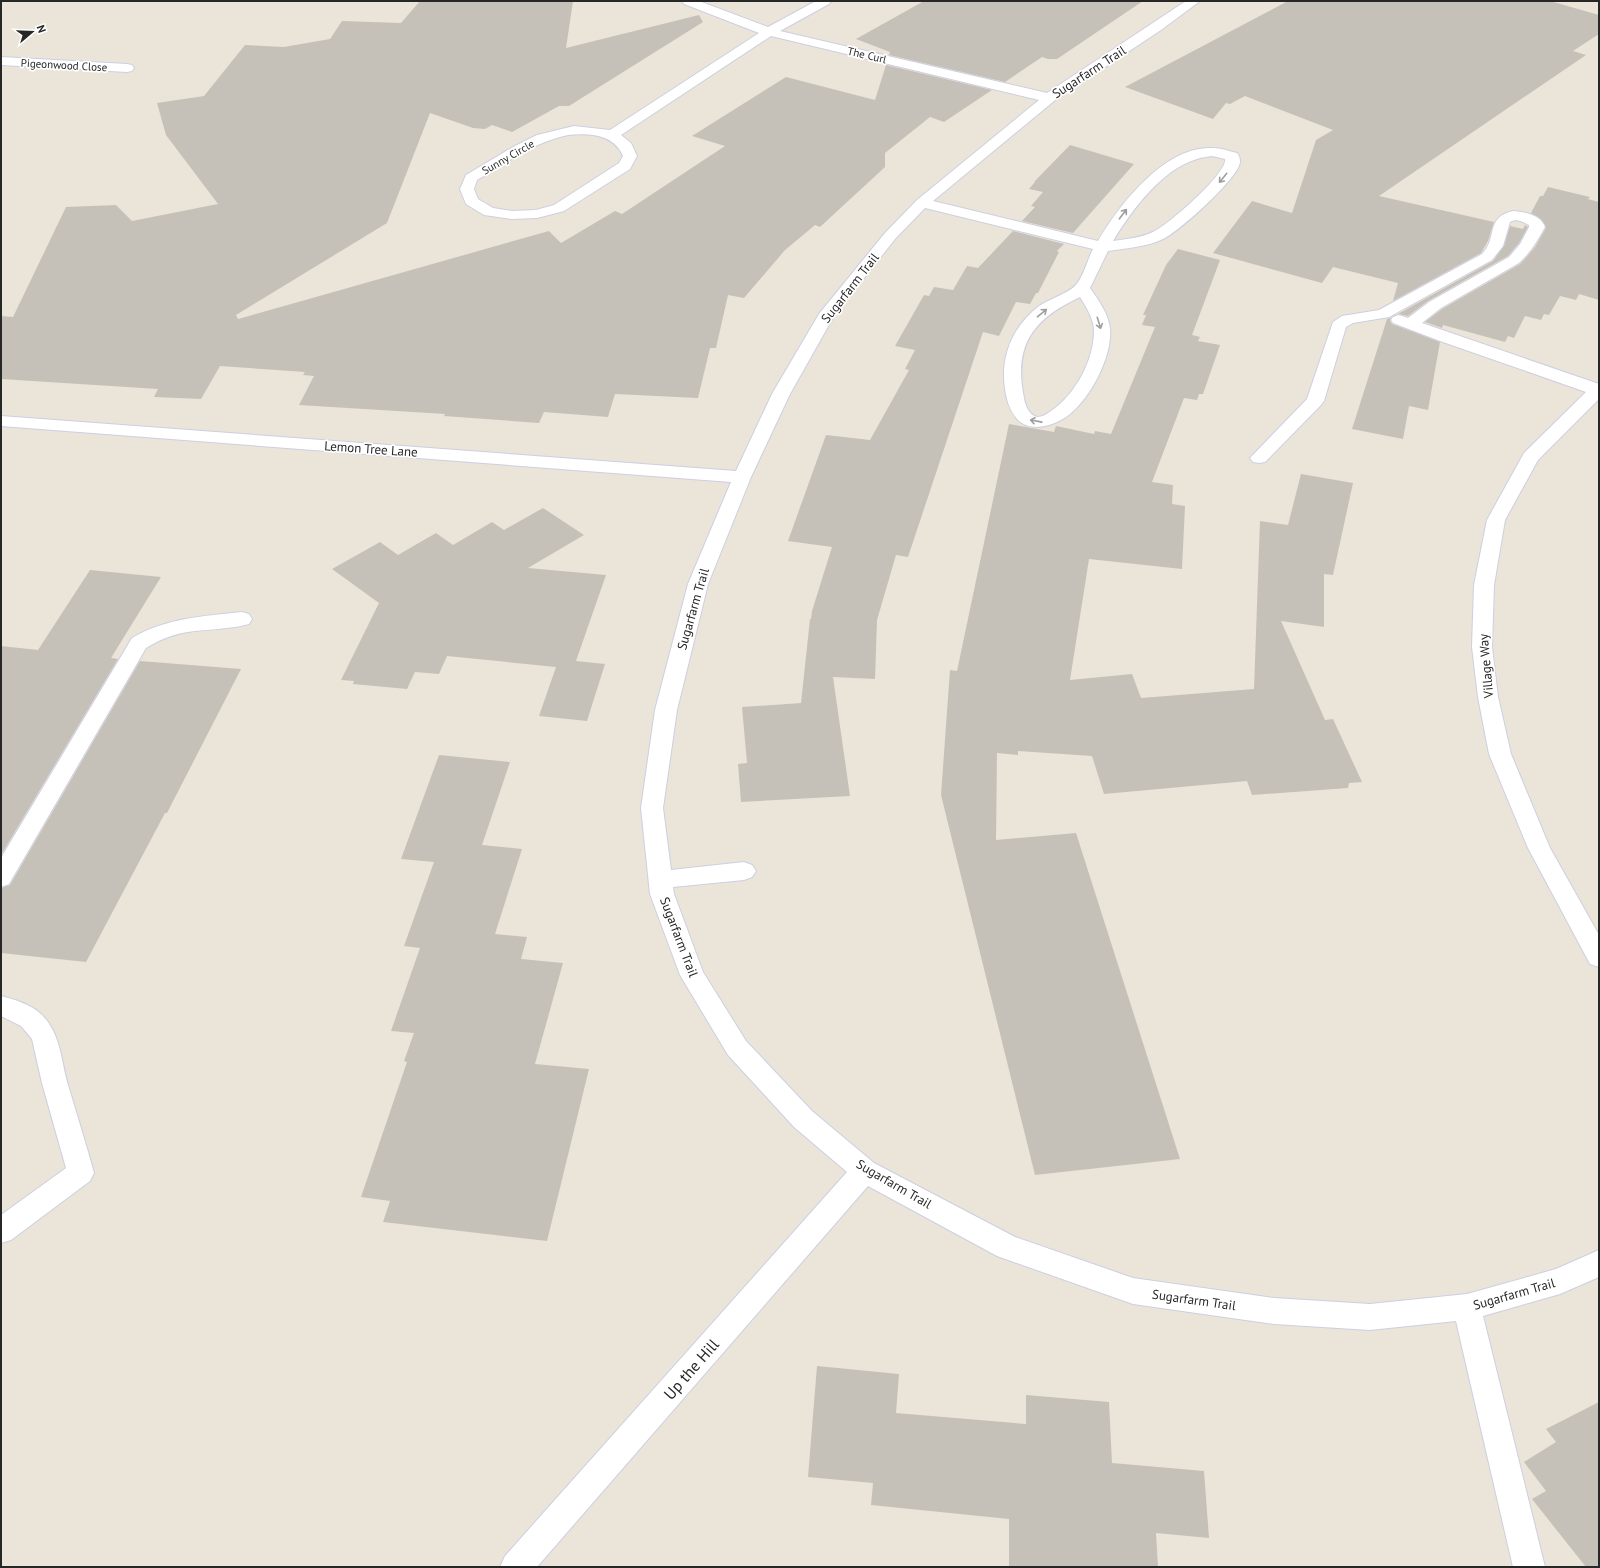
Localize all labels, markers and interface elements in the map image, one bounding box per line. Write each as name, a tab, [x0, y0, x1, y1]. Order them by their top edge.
north arrow	[12, 12, 52, 52]
text: N	[34, 23, 49, 34]
street label: Sugarfarm Trail	[1049, 42, 1129, 102]
street label: The Curl	[846, 44, 889, 66]
street label: Pigeonwood Close	[20, 56, 108, 74]
street label: Sunny Circle	[479, 136, 537, 178]
one-way arrow	[1219, 172, 1228, 183]
one-way arrow	[1119, 208, 1127, 219]
street label: Sugarfarm Trail	[817, 249, 883, 326]
one-way arrow	[1036, 308, 1047, 317]
one-way arrow	[1096, 317, 1103, 330]
one-way arrow	[1030, 417, 1043, 425]
street label: Lemon Tree Lane	[324, 437, 418, 461]
street label: Sugarfarm Trail	[673, 566, 713, 652]
street label: Village Way	[1475, 633, 1497, 700]
street label: Sugarfarm Trail	[656, 895, 702, 980]
street label: Sugarfarm Trail	[853, 1156, 935, 1213]
street label: Sugarfarm Trail	[1471, 1274, 1557, 1314]
street label: Sugarfarm Trail	[1151, 1286, 1237, 1314]
street label: Up the Hill	[659, 1334, 723, 1404]

